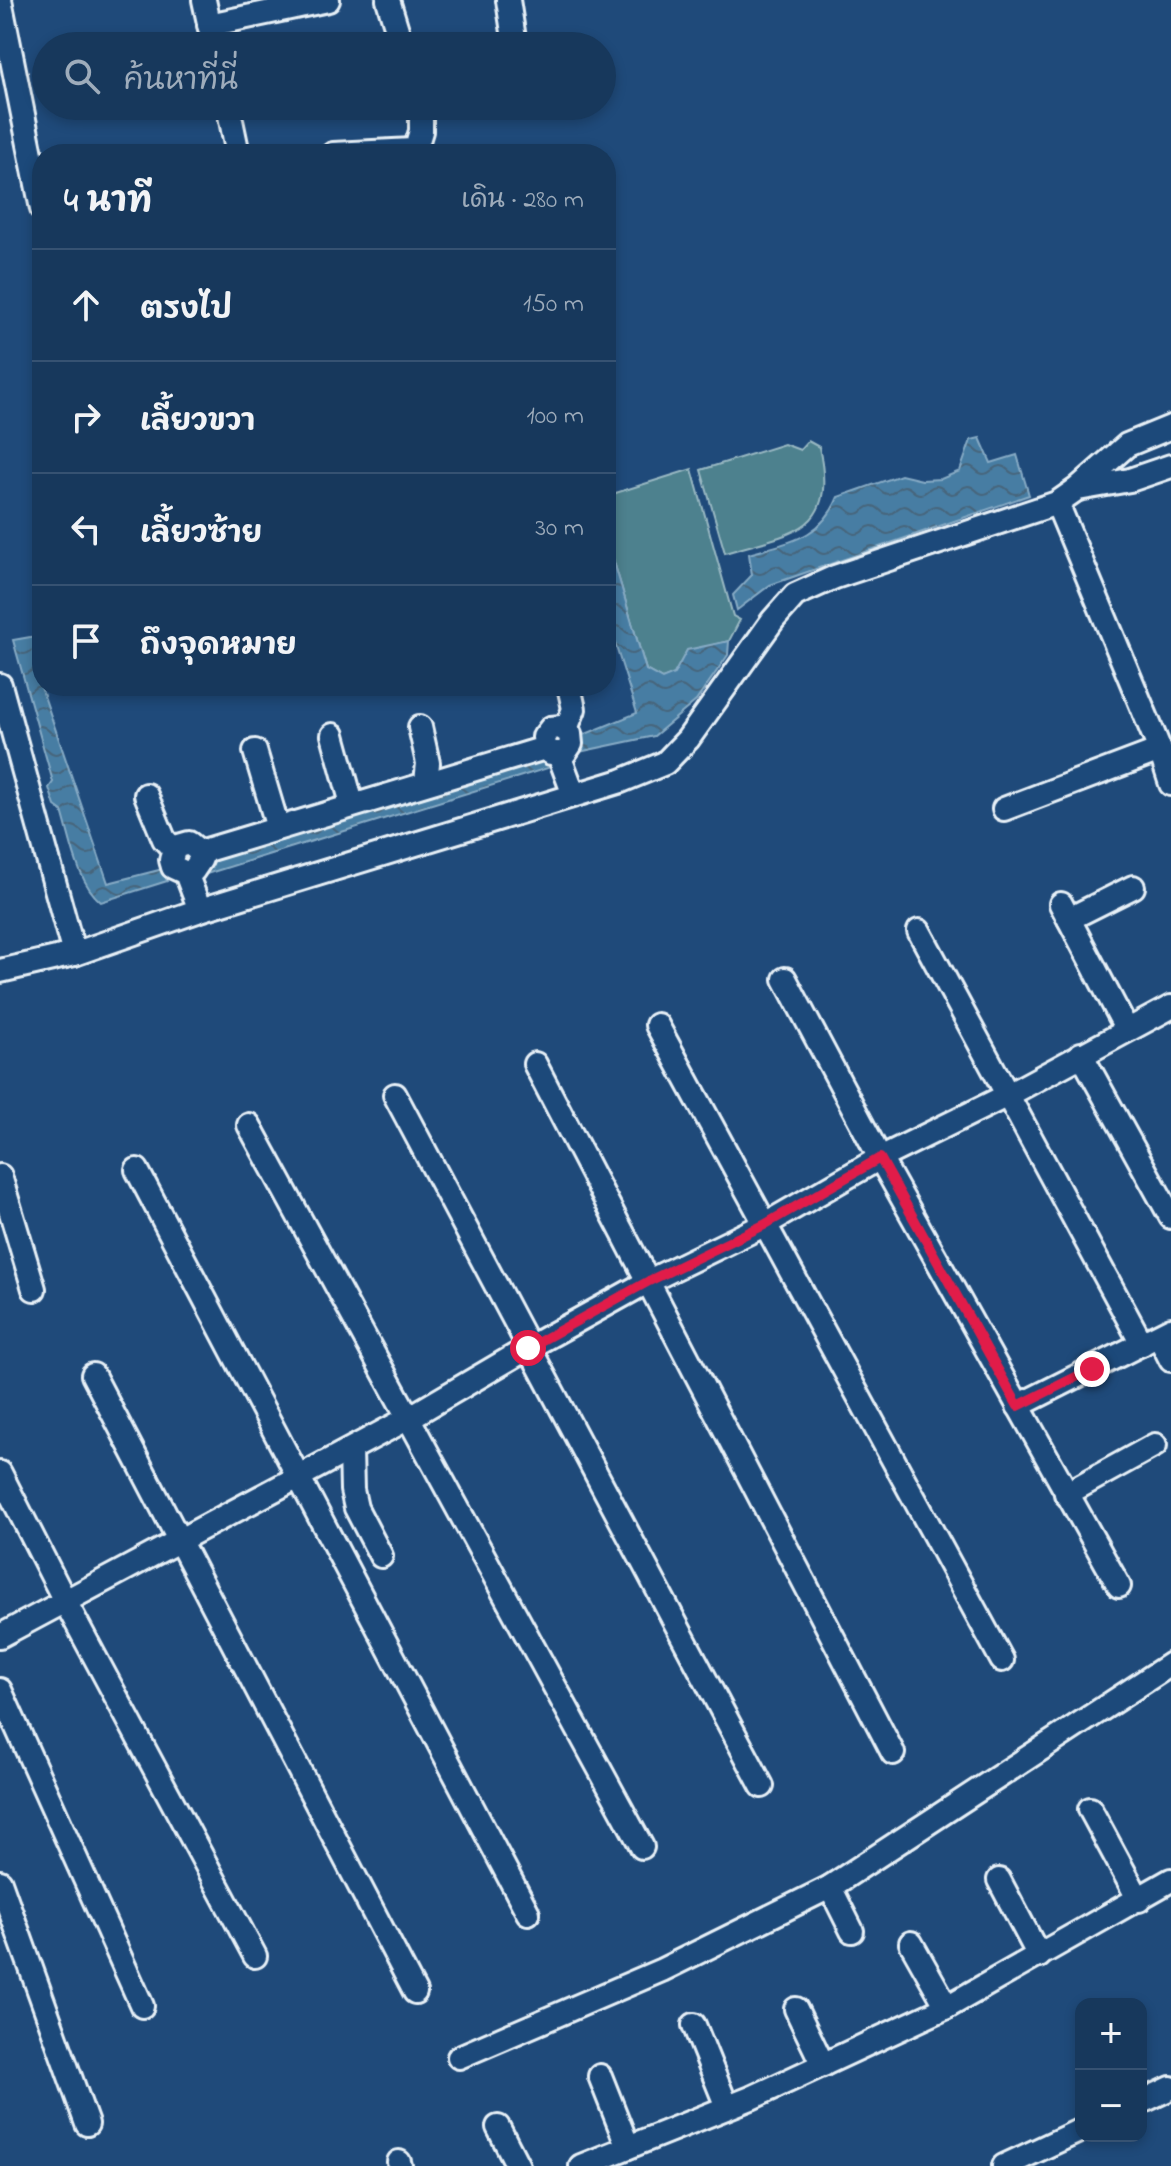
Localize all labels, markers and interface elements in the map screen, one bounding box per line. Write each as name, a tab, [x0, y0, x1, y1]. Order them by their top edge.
search box	[32, 32, 616, 120]
icon: search	[60, 54, 104, 98]
text: ค้นหาที่นี่	[124, 60, 238, 104]
text: 4 นาที	[64, 178, 152, 228]
text: เดิน · 280 m	[461, 182, 584, 220]
icon: ahead	[64, 283, 108, 327]
text: 150 m	[523, 286, 584, 324]
text: ตรงไป	[140, 289, 232, 333]
icon: right	[64, 395, 108, 439]
text: 100 m	[527, 398, 584, 436]
text: เลี้ยวขวา	[140, 401, 255, 445]
icon: left	[64, 507, 108, 551]
text: 30 m	[535, 510, 584, 548]
text: เลี้ยวซ้าย	[140, 513, 262, 557]
icon: arrive	[64, 619, 108, 663]
text: ถึงจุดหมาย	[140, 625, 297, 669]
route start	[510, 1330, 546, 1366]
route end	[1074, 1351, 1110, 1387]
map controls	[1075, 1998, 1147, 2142]
button: +	[1075, 1998, 1147, 2070]
button: −	[1075, 2070, 1147, 2142]

